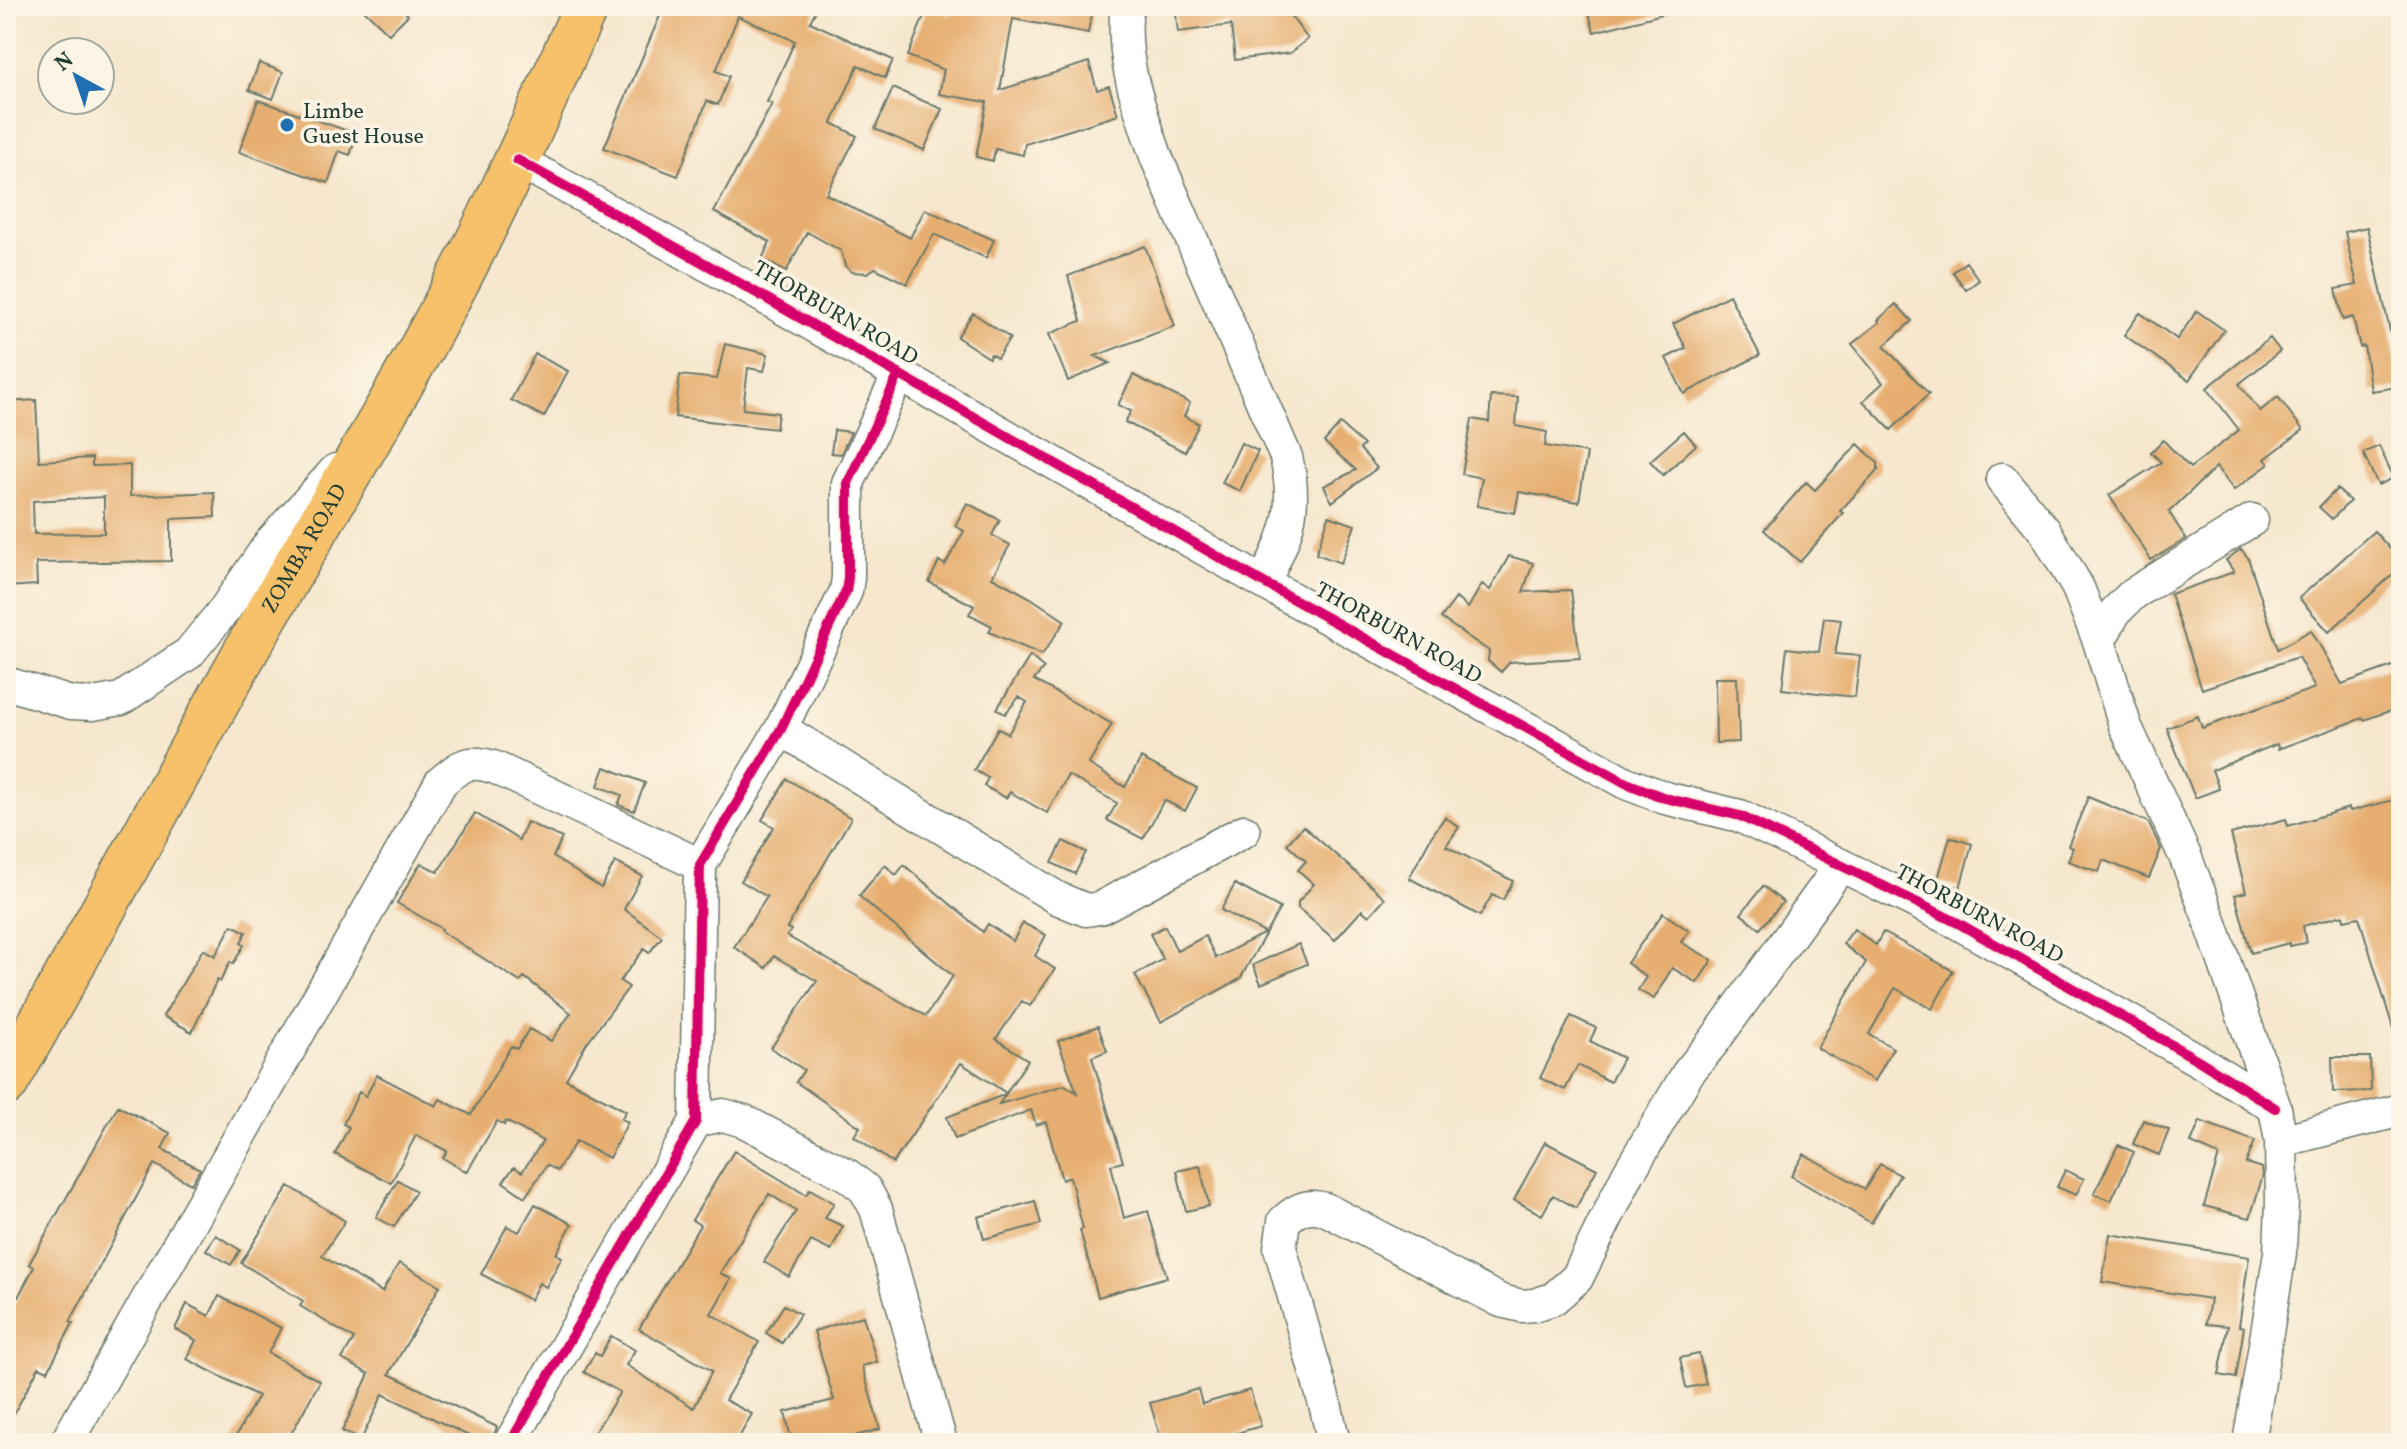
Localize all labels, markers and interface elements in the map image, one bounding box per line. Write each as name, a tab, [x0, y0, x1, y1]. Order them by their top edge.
north arrow	[36, 36, 116, 116]
text: N	[49, 46, 81, 80]
place label: Limbe Guest House	[303, 97, 424, 153]
marker: Limbe Guest House	[278, 116, 296, 134]
street label: THORBURN ROAD	[746, 254, 924, 374]
street label: ZOMBA ROAD	[255, 478, 355, 620]
street label: THORBURN ROAD	[1309, 575, 1487, 693]
street label: THORBURN ROAD	[1889, 858, 2069, 972]

